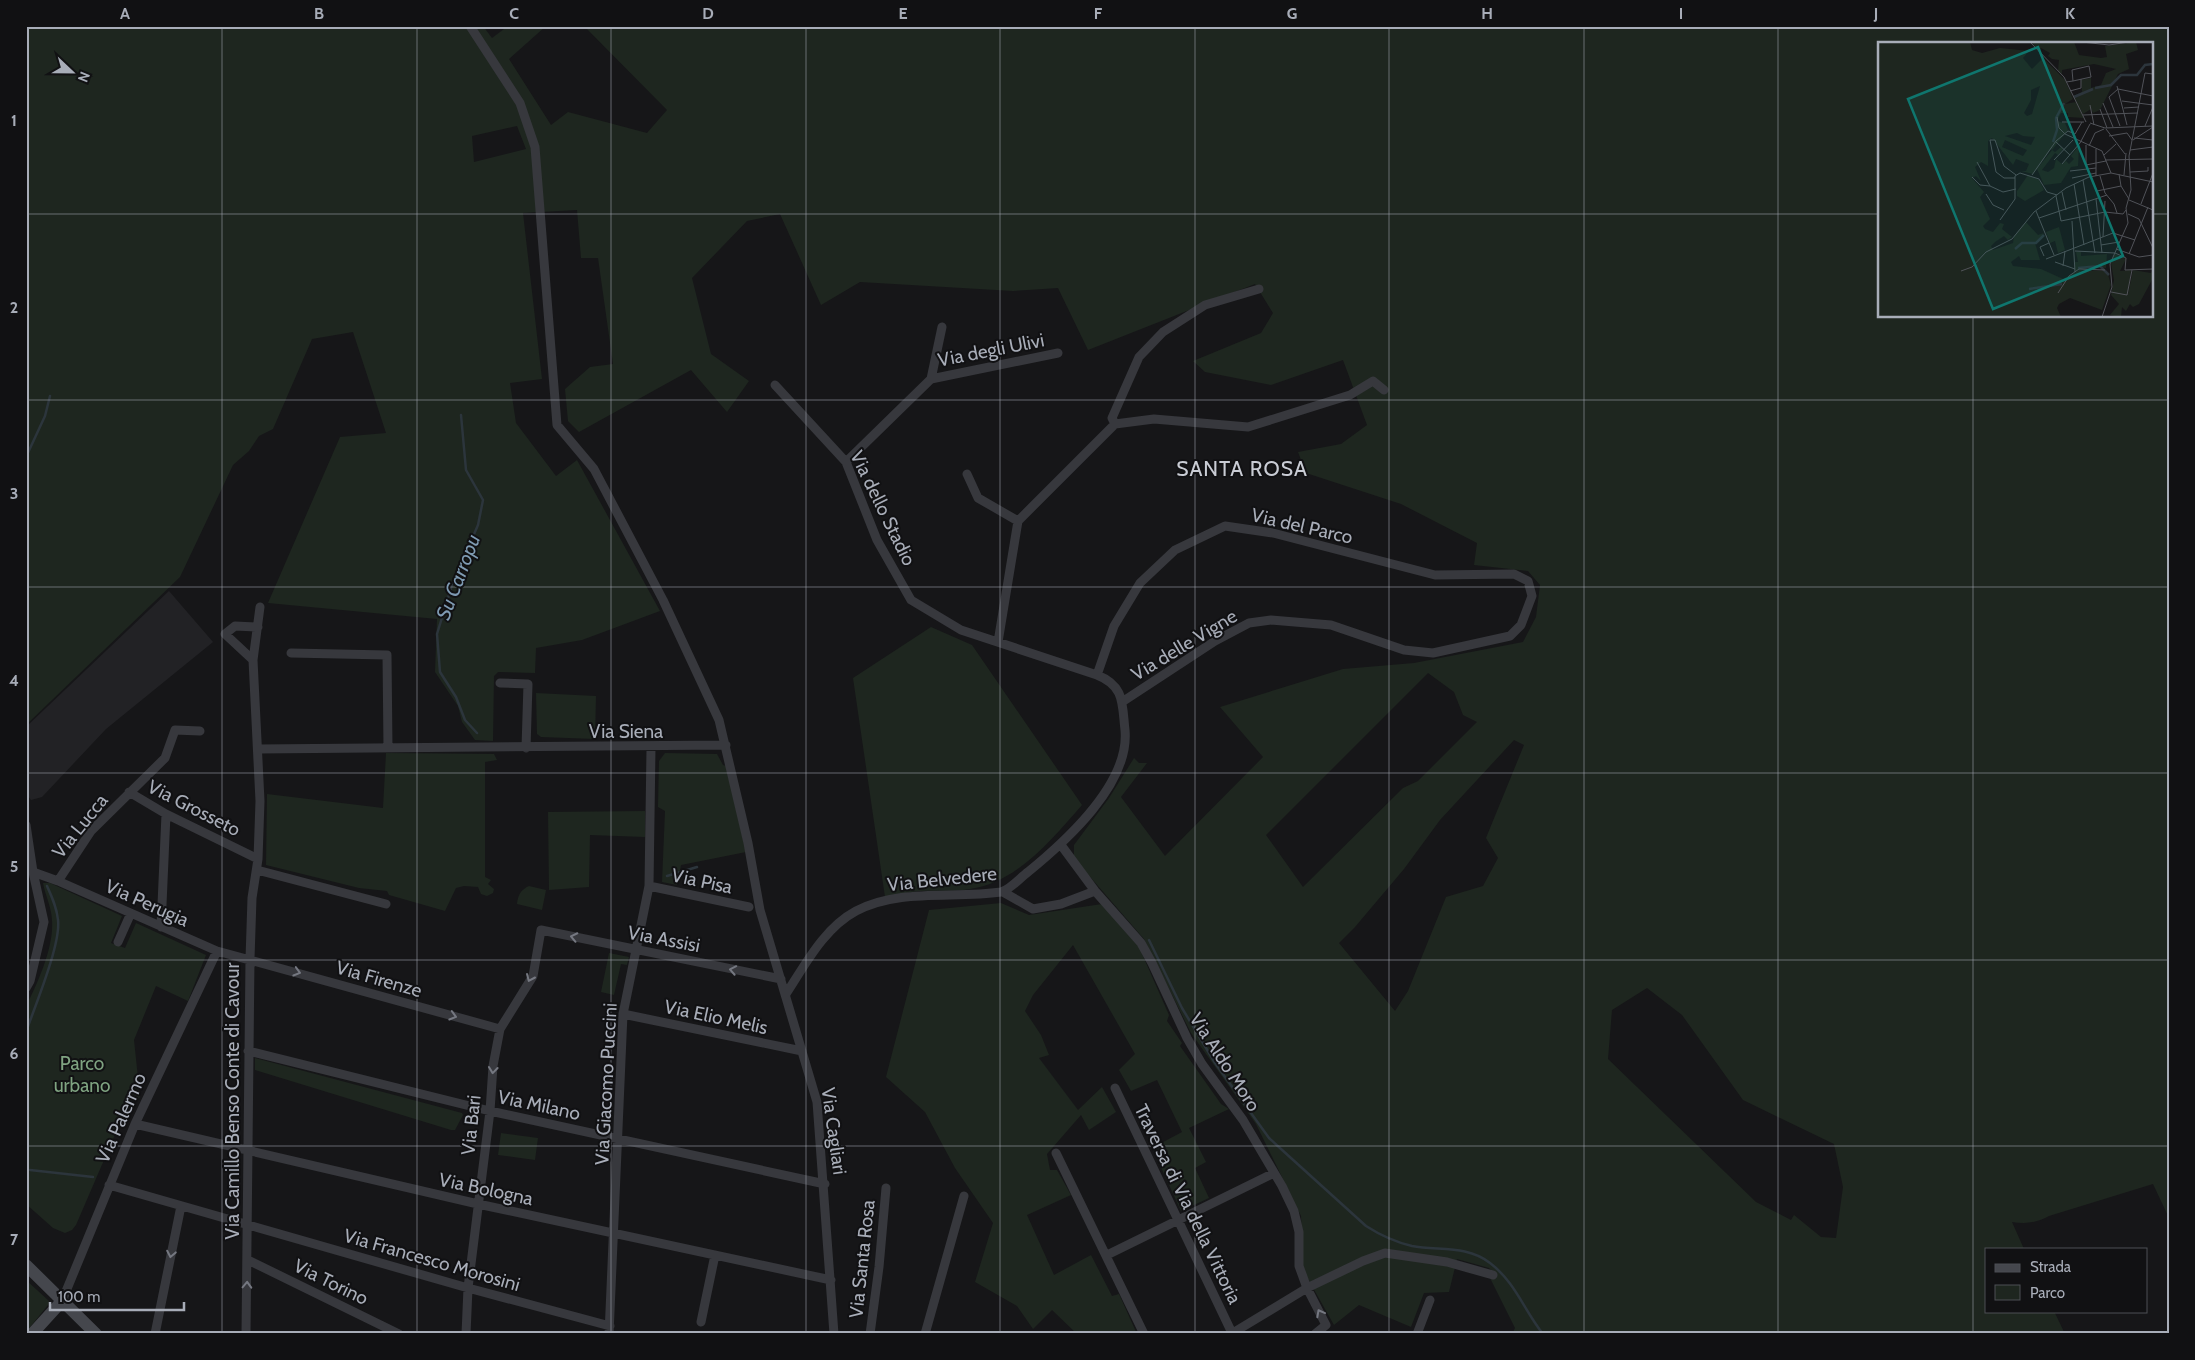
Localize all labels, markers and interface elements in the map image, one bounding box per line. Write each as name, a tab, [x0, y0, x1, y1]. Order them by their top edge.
text: A	[120, 4, 130, 23]
text: B	[314, 4, 324, 23]
text: C	[509, 4, 519, 23]
text: D	[702, 4, 714, 23]
text: E	[898, 4, 908, 23]
text: F	[1094, 4, 1103, 23]
text: G	[1287, 4, 1297, 23]
text: H	[1481, 4, 1493, 23]
text: I	[1679, 4, 1683, 23]
text: J	[1873, 4, 1878, 23]
text: K	[2065, 4, 2075, 23]
inset map	[1878, 42, 2152, 318]
north arrow	[48, 48, 98, 98]
text: N	[74, 69, 94, 85]
text: 1	[11, 111, 17, 130]
text: 2	[10, 298, 18, 317]
street label: Via degli Ulivi	[936, 328, 1046, 372]
street label: Via dello Stadio	[845, 447, 921, 569]
district label: SANTA ROSA	[1176, 456, 1308, 481]
text: 3	[10, 484, 18, 503]
street label: Via del Parco	[1249, 503, 1355, 549]
water label: Su Carropu	[431, 531, 485, 623]
street label: Via delle Vigne	[1127, 604, 1241, 686]
text: 4	[9, 671, 19, 690]
street label: Via Siena	[589, 720, 663, 743]
street label: Via Grosseto	[144, 775, 244, 841]
street label: Via Lucca	[47, 789, 113, 863]
text: 5	[10, 857, 18, 876]
street label: Via Belvedere	[886, 862, 998, 896]
street label: Via Pisa	[669, 863, 735, 899]
street label: Via Perugia	[102, 874, 192, 932]
street label: Via Assisi	[626, 921, 702, 957]
one-way arrow	[570, 932, 579, 943]
street label: Via Firenze	[333, 956, 425, 1002]
street label: Via Camillo Benso Conte di Cavour	[221, 963, 244, 1239]
one-way arrow	[729, 965, 738, 975]
one-way arrow	[292, 967, 300, 977]
one-way arrow	[527, 972, 537, 981]
street label: Via Elio Melis	[662, 995, 770, 1039]
street label: Via Giacomo Puccini	[590, 1002, 622, 1166]
street label: Via Aldo Moro	[1185, 1008, 1265, 1116]
one-way arrow	[449, 1010, 458, 1021]
text: 6	[10, 1044, 19, 1063]
park label: Parco urbano	[54, 1052, 110, 1097]
one-way arrow	[488, 1066, 499, 1074]
street label: Via Palermo	[91, 1069, 151, 1167]
street label: Via Milano	[496, 1085, 582, 1125]
street label: Via Cagliari	[817, 1086, 851, 1176]
street label: Via Bari	[456, 1094, 486, 1156]
street label: Traversa di Via della Vittoria	[1130, 1100, 1246, 1308]
street label: Via Bologna	[437, 1168, 535, 1210]
street label: Via Santa Rosa	[844, 1199, 880, 1319]
street label: Via Francesco Morosini	[341, 1224, 523, 1296]
text: 7	[10, 1230, 19, 1249]
legend	[1985, 1248, 2148, 1312]
one-way arrow	[167, 1250, 177, 1259]
street label: Via Torino	[290, 1254, 372, 1310]
text: Strada	[2030, 1258, 2072, 1276]
scale bar	[50, 1280, 184, 1312]
one-way arrow	[242, 1281, 252, 1288]
text: Parco	[2030, 1284, 2065, 1302]
text: 100 m	[58, 1288, 100, 1306]
one-way arrow	[1316, 1309, 1326, 1318]

